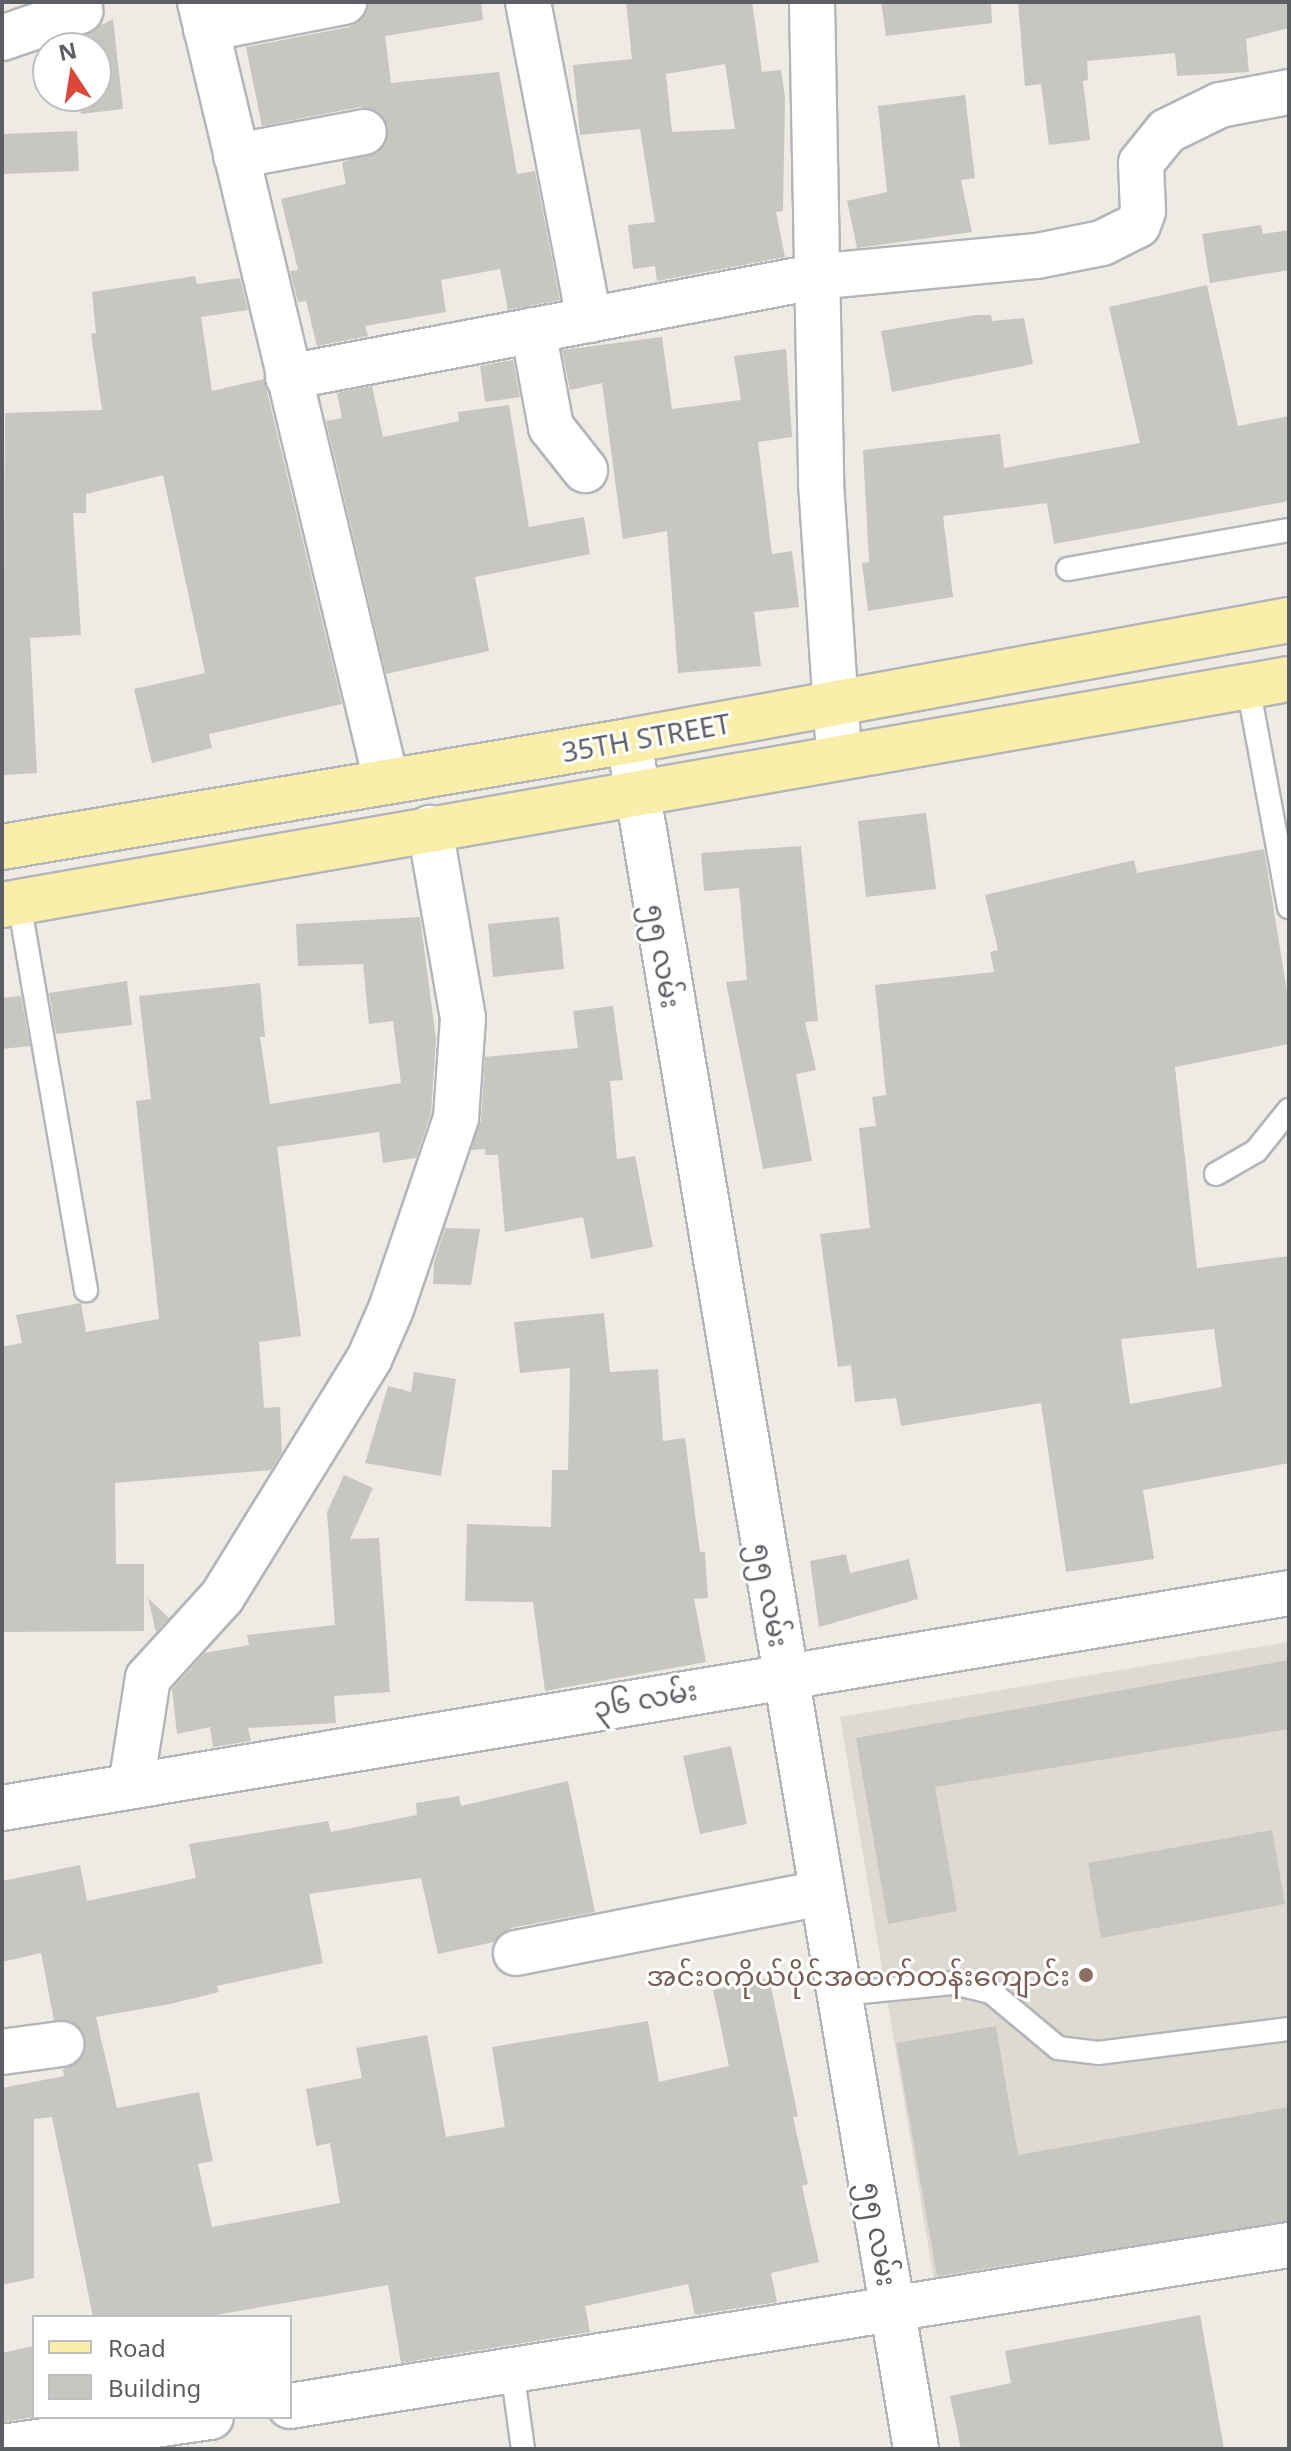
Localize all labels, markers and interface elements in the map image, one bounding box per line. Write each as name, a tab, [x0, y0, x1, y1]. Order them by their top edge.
north arrow	[32, 32, 112, 112]
text: N	[56, 34, 79, 67]
street label: 35TH STREET	[559, 706, 733, 768]
street label: ၅၅ လမ်း	[639, 901, 689, 1011]
street label: ၅၅ လမ်း	[745, 1540, 797, 1650]
street label: ၃၆ လမ်း	[590, 1672, 700, 1724]
place label: အင်းဝကိုယ်ပိုင်အထက်တန်းကျောင်း	[647, 1958, 1070, 1992]
marker: အင်းဝကိုယ်ပိုင်အထက်တန်းကျောင်း	[1077, 1966, 1095, 1984]
street label: ၅၅ လမ်း	[855, 2179, 905, 2289]
legend	[32, 2315, 292, 2419]
text: Road	[108, 2331, 166, 2364]
text: Building	[108, 2371, 201, 2404]

